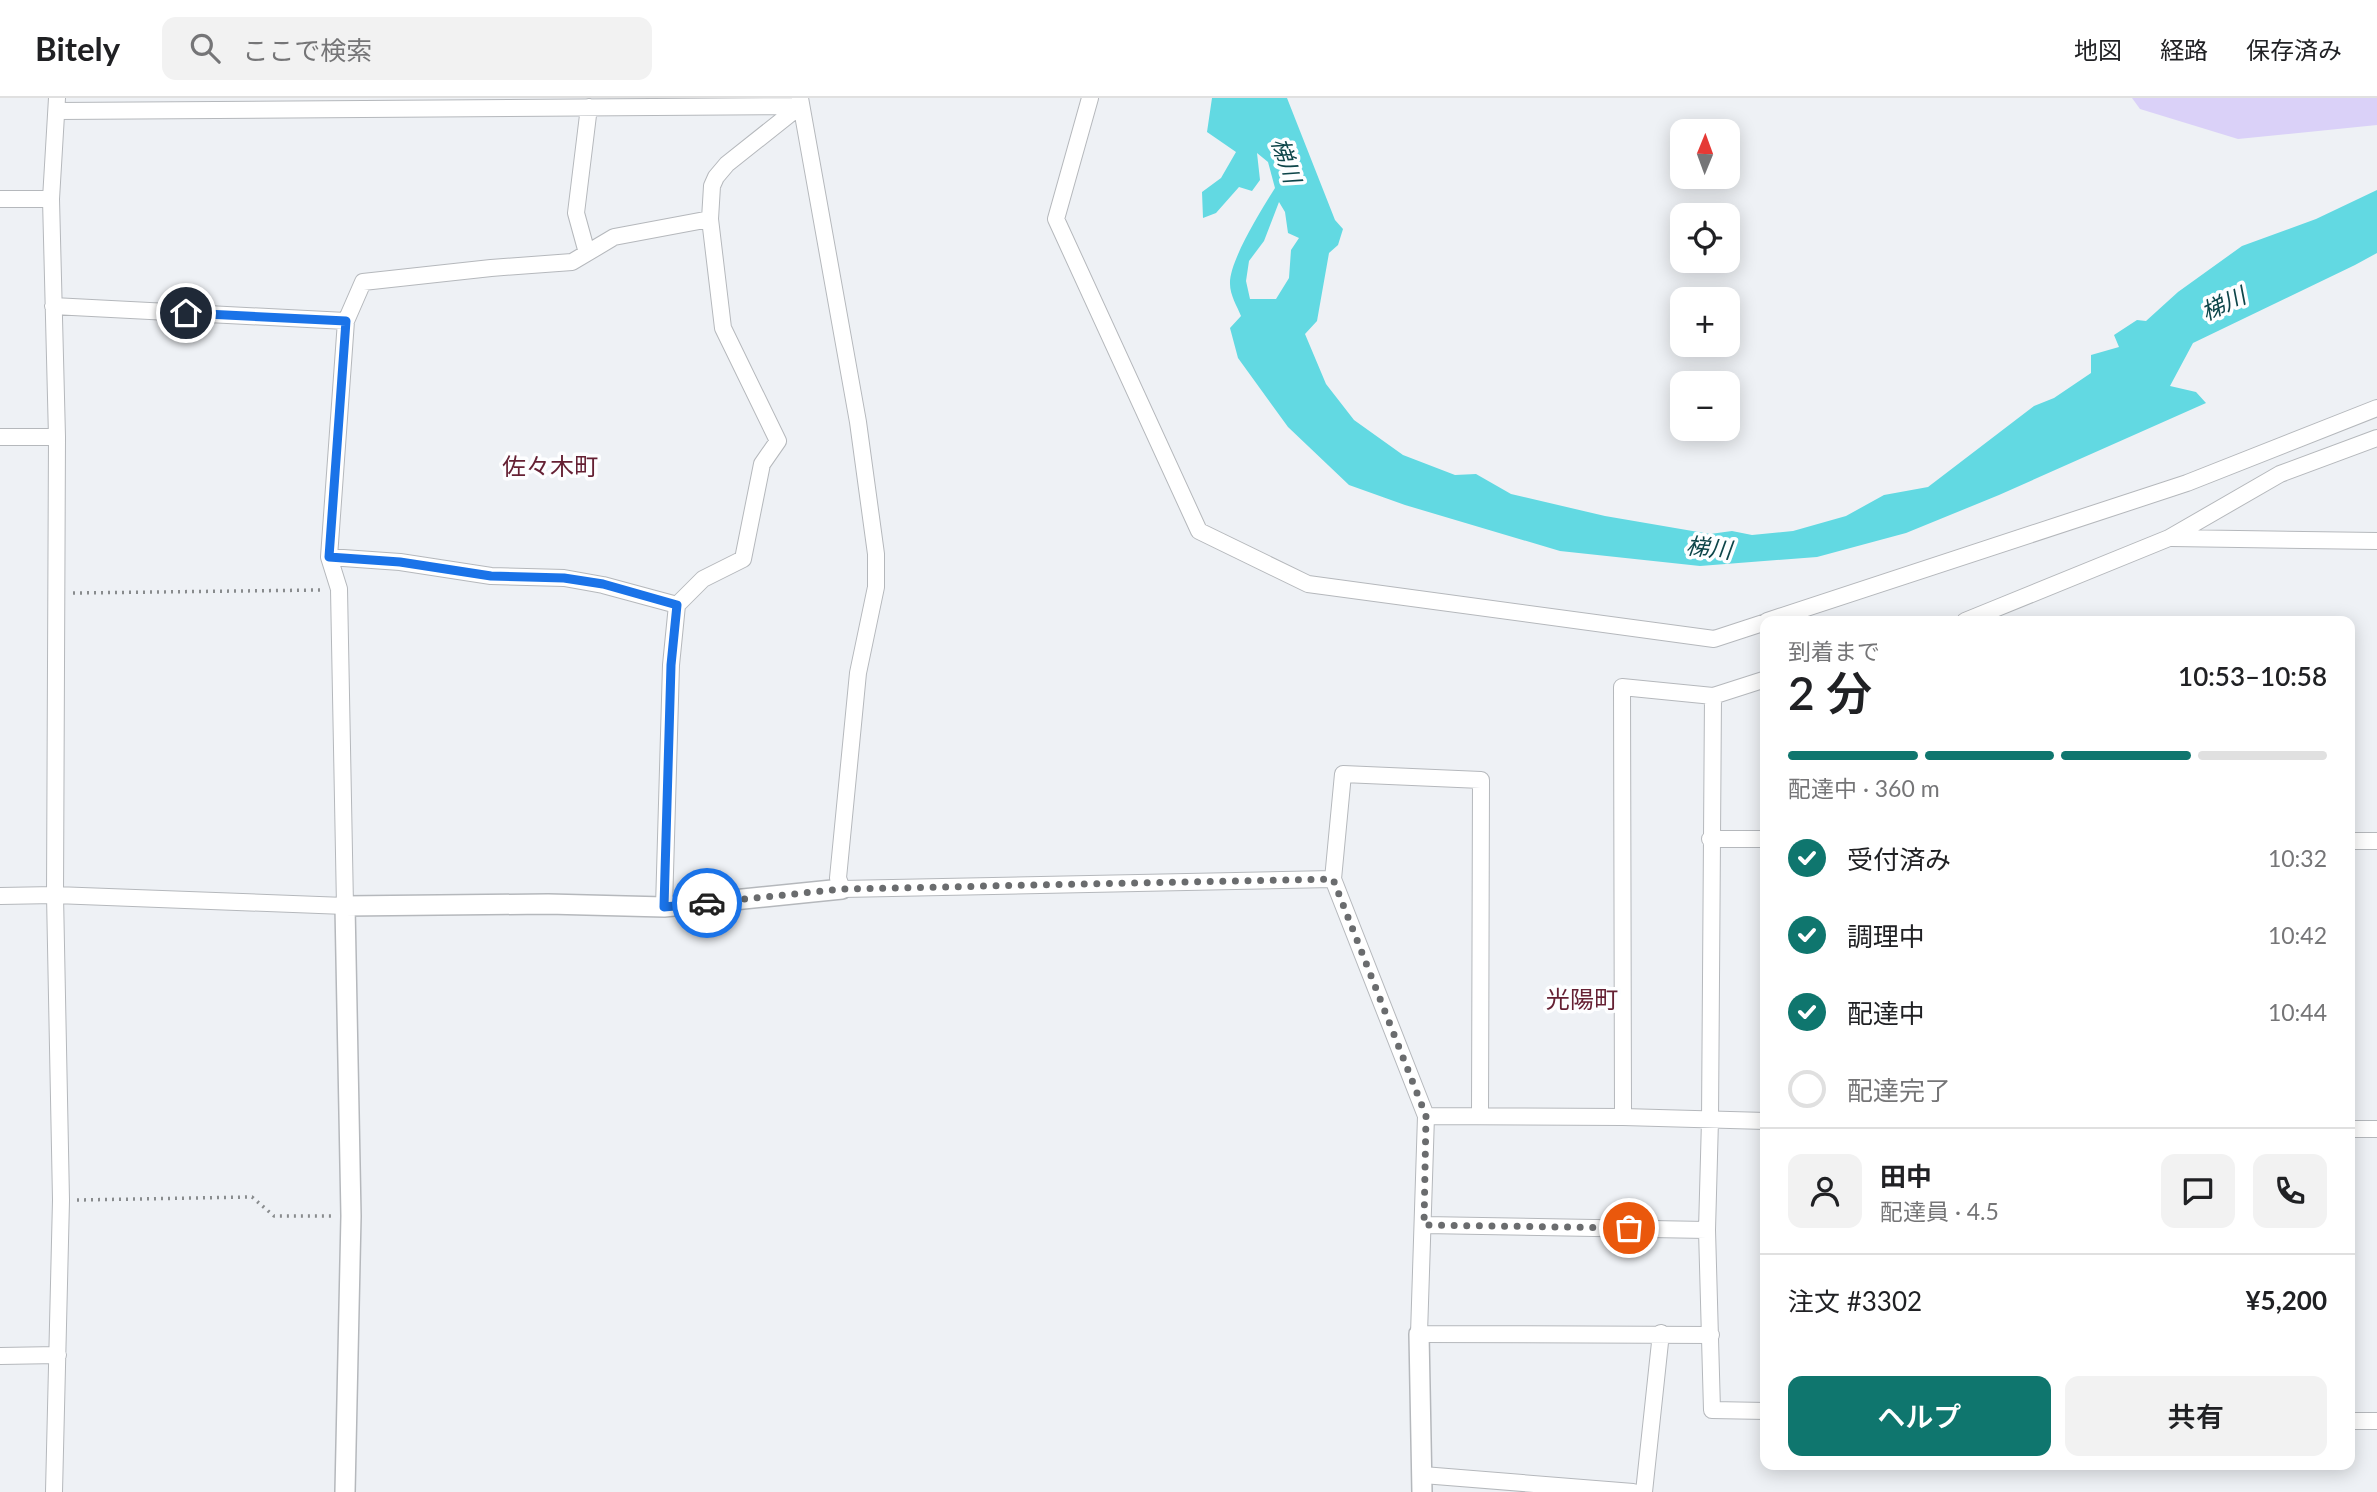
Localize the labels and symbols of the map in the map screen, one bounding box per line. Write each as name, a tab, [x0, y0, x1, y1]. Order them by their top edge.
north arrow	[1670, 119, 1740, 189]
water label: 梯川	[1267, 134, 1308, 189]
water label: 梯川	[2196, 279, 2252, 325]
pin	[156, 283, 216, 343]
district label: 佐々木町	[502, 451, 598, 480]
water label: 梯川	[1685, 531, 1736, 564]
courier	[672, 868, 742, 938]
district label: 光陽町	[1546, 984, 1618, 1013]
pin	[1599, 1198, 1659, 1258]

